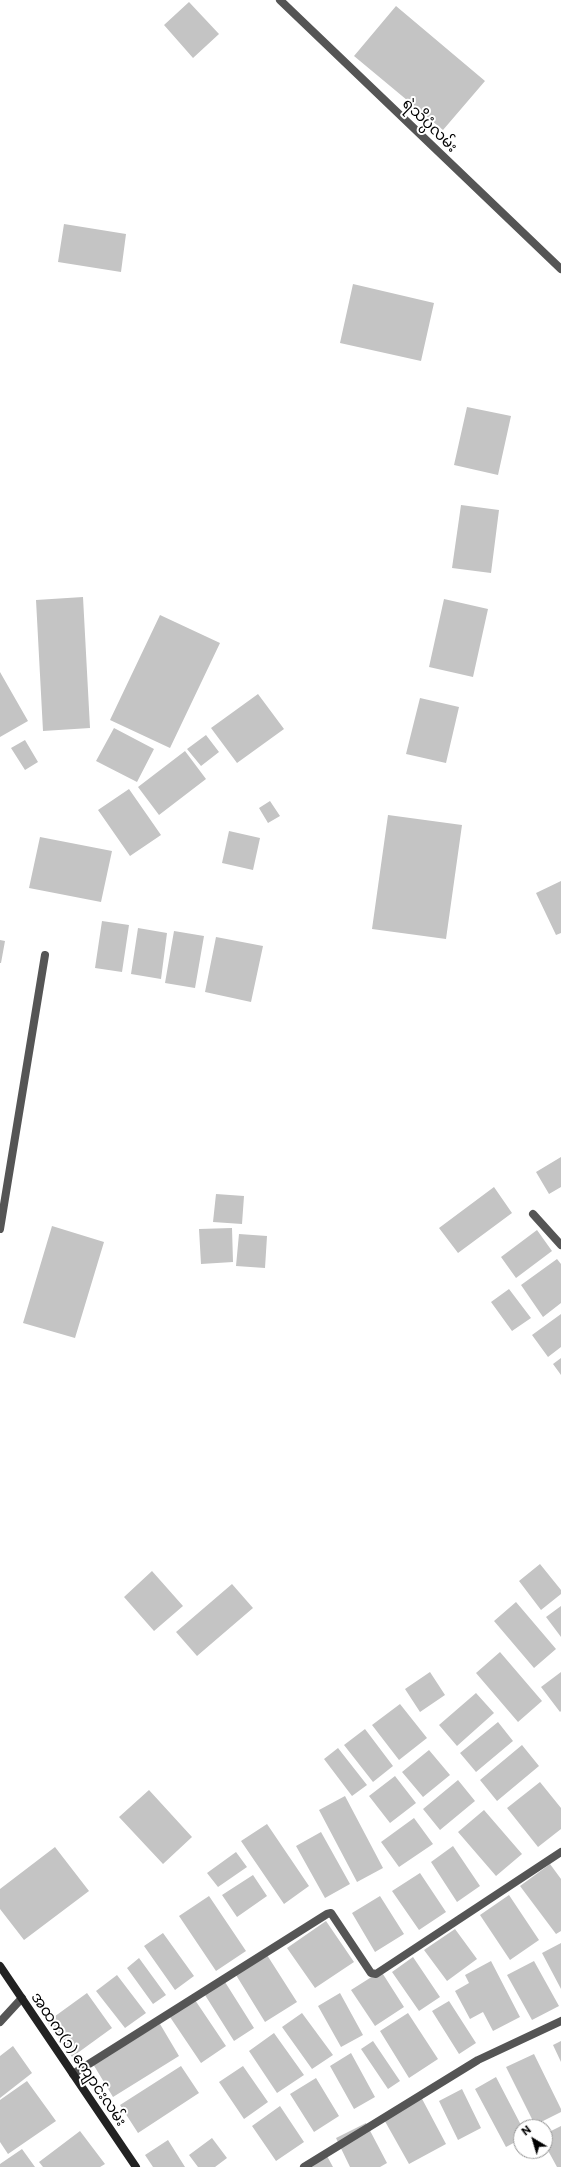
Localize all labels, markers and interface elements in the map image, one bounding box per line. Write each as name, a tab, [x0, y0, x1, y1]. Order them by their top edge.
street label: ရဲသိပ္ပံလမ်း	[399, 94, 461, 156]
street label: အထက(၁) ကျောင်းလမ်း	[28, 1989, 130, 2129]
north arrow	[513, 2119, 553, 2159]
text: N	[519, 2122, 533, 2138]

